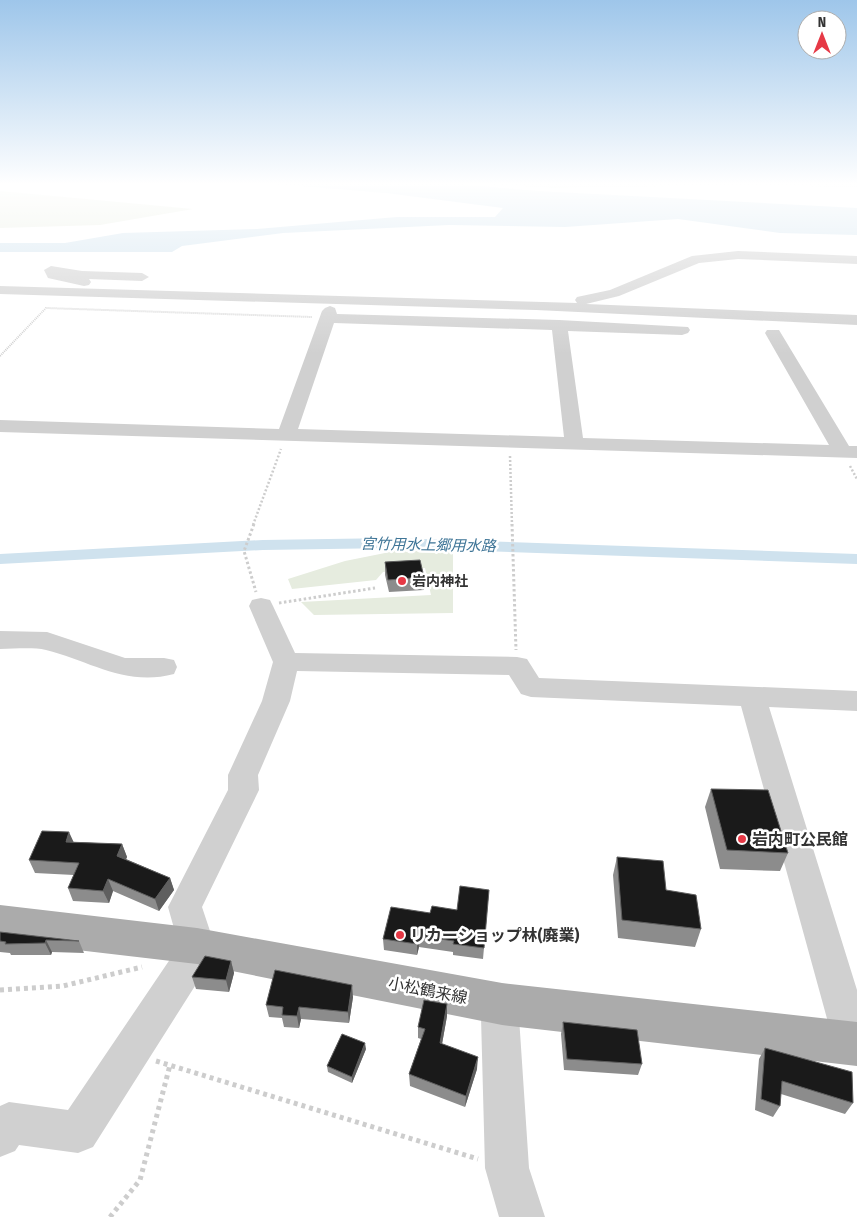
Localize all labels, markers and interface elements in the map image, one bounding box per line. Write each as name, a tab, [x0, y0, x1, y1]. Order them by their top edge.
north arrow	[797, 10, 847, 60]
text: N	[818, 14, 826, 31]
water label: 宮竹用水上郷用水路	[360, 535, 498, 555]
place label: 岩内神社	[412, 573, 468, 590]
marker: 岩内神社	[396, 575, 408, 587]
place label: 岩内町公民館	[752, 830, 848, 849]
marker: 岩内町公民館	[736, 833, 748, 845]
place label: リカーショップ林(廃業)	[410, 926, 579, 945]
marker: リカーショップ林(廃業)	[394, 929, 406, 941]
street label: 小松鶴来線	[387, 974, 469, 1007]

